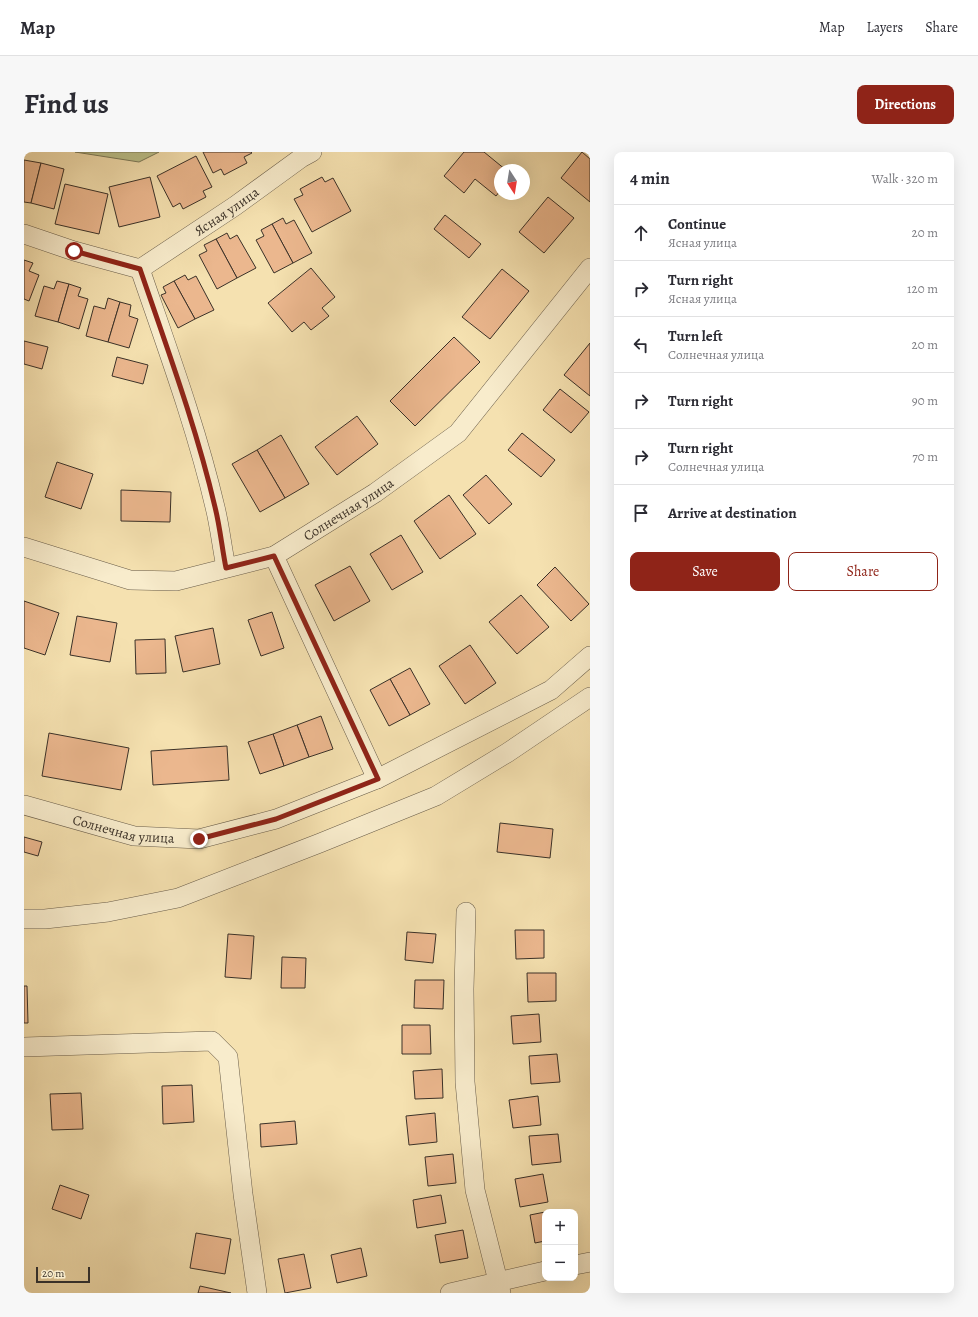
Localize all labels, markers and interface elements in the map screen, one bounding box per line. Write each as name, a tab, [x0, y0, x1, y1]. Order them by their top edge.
text: Map	[20, 15, 55, 41]
text: Map	[819, 18, 845, 37]
text: Layers	[867, 18, 903, 37]
text: Share	[925, 18, 958, 37]
text: Find us	[24, 85, 109, 123]
button: Directions	[857, 85, 954, 124]
north arrow	[494, 164, 530, 200]
text: 4 min	[630, 167, 670, 190]
text: Walk · 320 m	[872, 170, 938, 187]
street label: Ясная улица	[190, 182, 263, 240]
text: Continue	[668, 214, 726, 234]
icon: ahead	[630, 222, 652, 244]
text: 20 m	[912, 224, 938, 241]
text: Ясная улица	[668, 234, 737, 251]
route start	[65, 242, 83, 260]
text: Turn right	[668, 270, 733, 290]
icon: right	[630, 278, 652, 300]
text: 120 m	[907, 280, 938, 297]
text: Ясная улица	[668, 290, 737, 307]
text: Turn left	[668, 326, 723, 346]
icon: left	[630, 334, 652, 356]
text: 20 m	[912, 336, 938, 353]
text: Солнечная улица	[668, 346, 764, 363]
icon: right	[630, 390, 652, 412]
text: Turn right	[668, 391, 733, 411]
text: 90 m	[912, 392, 938, 409]
text: Turn right	[668, 438, 733, 458]
icon: right	[630, 446, 652, 468]
text: 70 m	[912, 448, 938, 465]
text: Солнечная улица	[668, 458, 764, 475]
street label: Солнечная улица	[299, 473, 398, 545]
icon: arrive	[630, 502, 652, 524]
text: Arrive at destination	[668, 503, 797, 523]
button: Save	[630, 552, 780, 591]
button: Share	[788, 552, 938, 591]
street label: Солнечная улица	[71, 810, 176, 847]
route end	[190, 830, 208, 848]
map controls	[542, 1209, 578, 1281]
button: +	[542, 1209, 578, 1245]
button: −	[542, 1245, 578, 1281]
scale bar	[36, 1265, 90, 1284]
text: 20 m	[42, 1266, 64, 1281]

